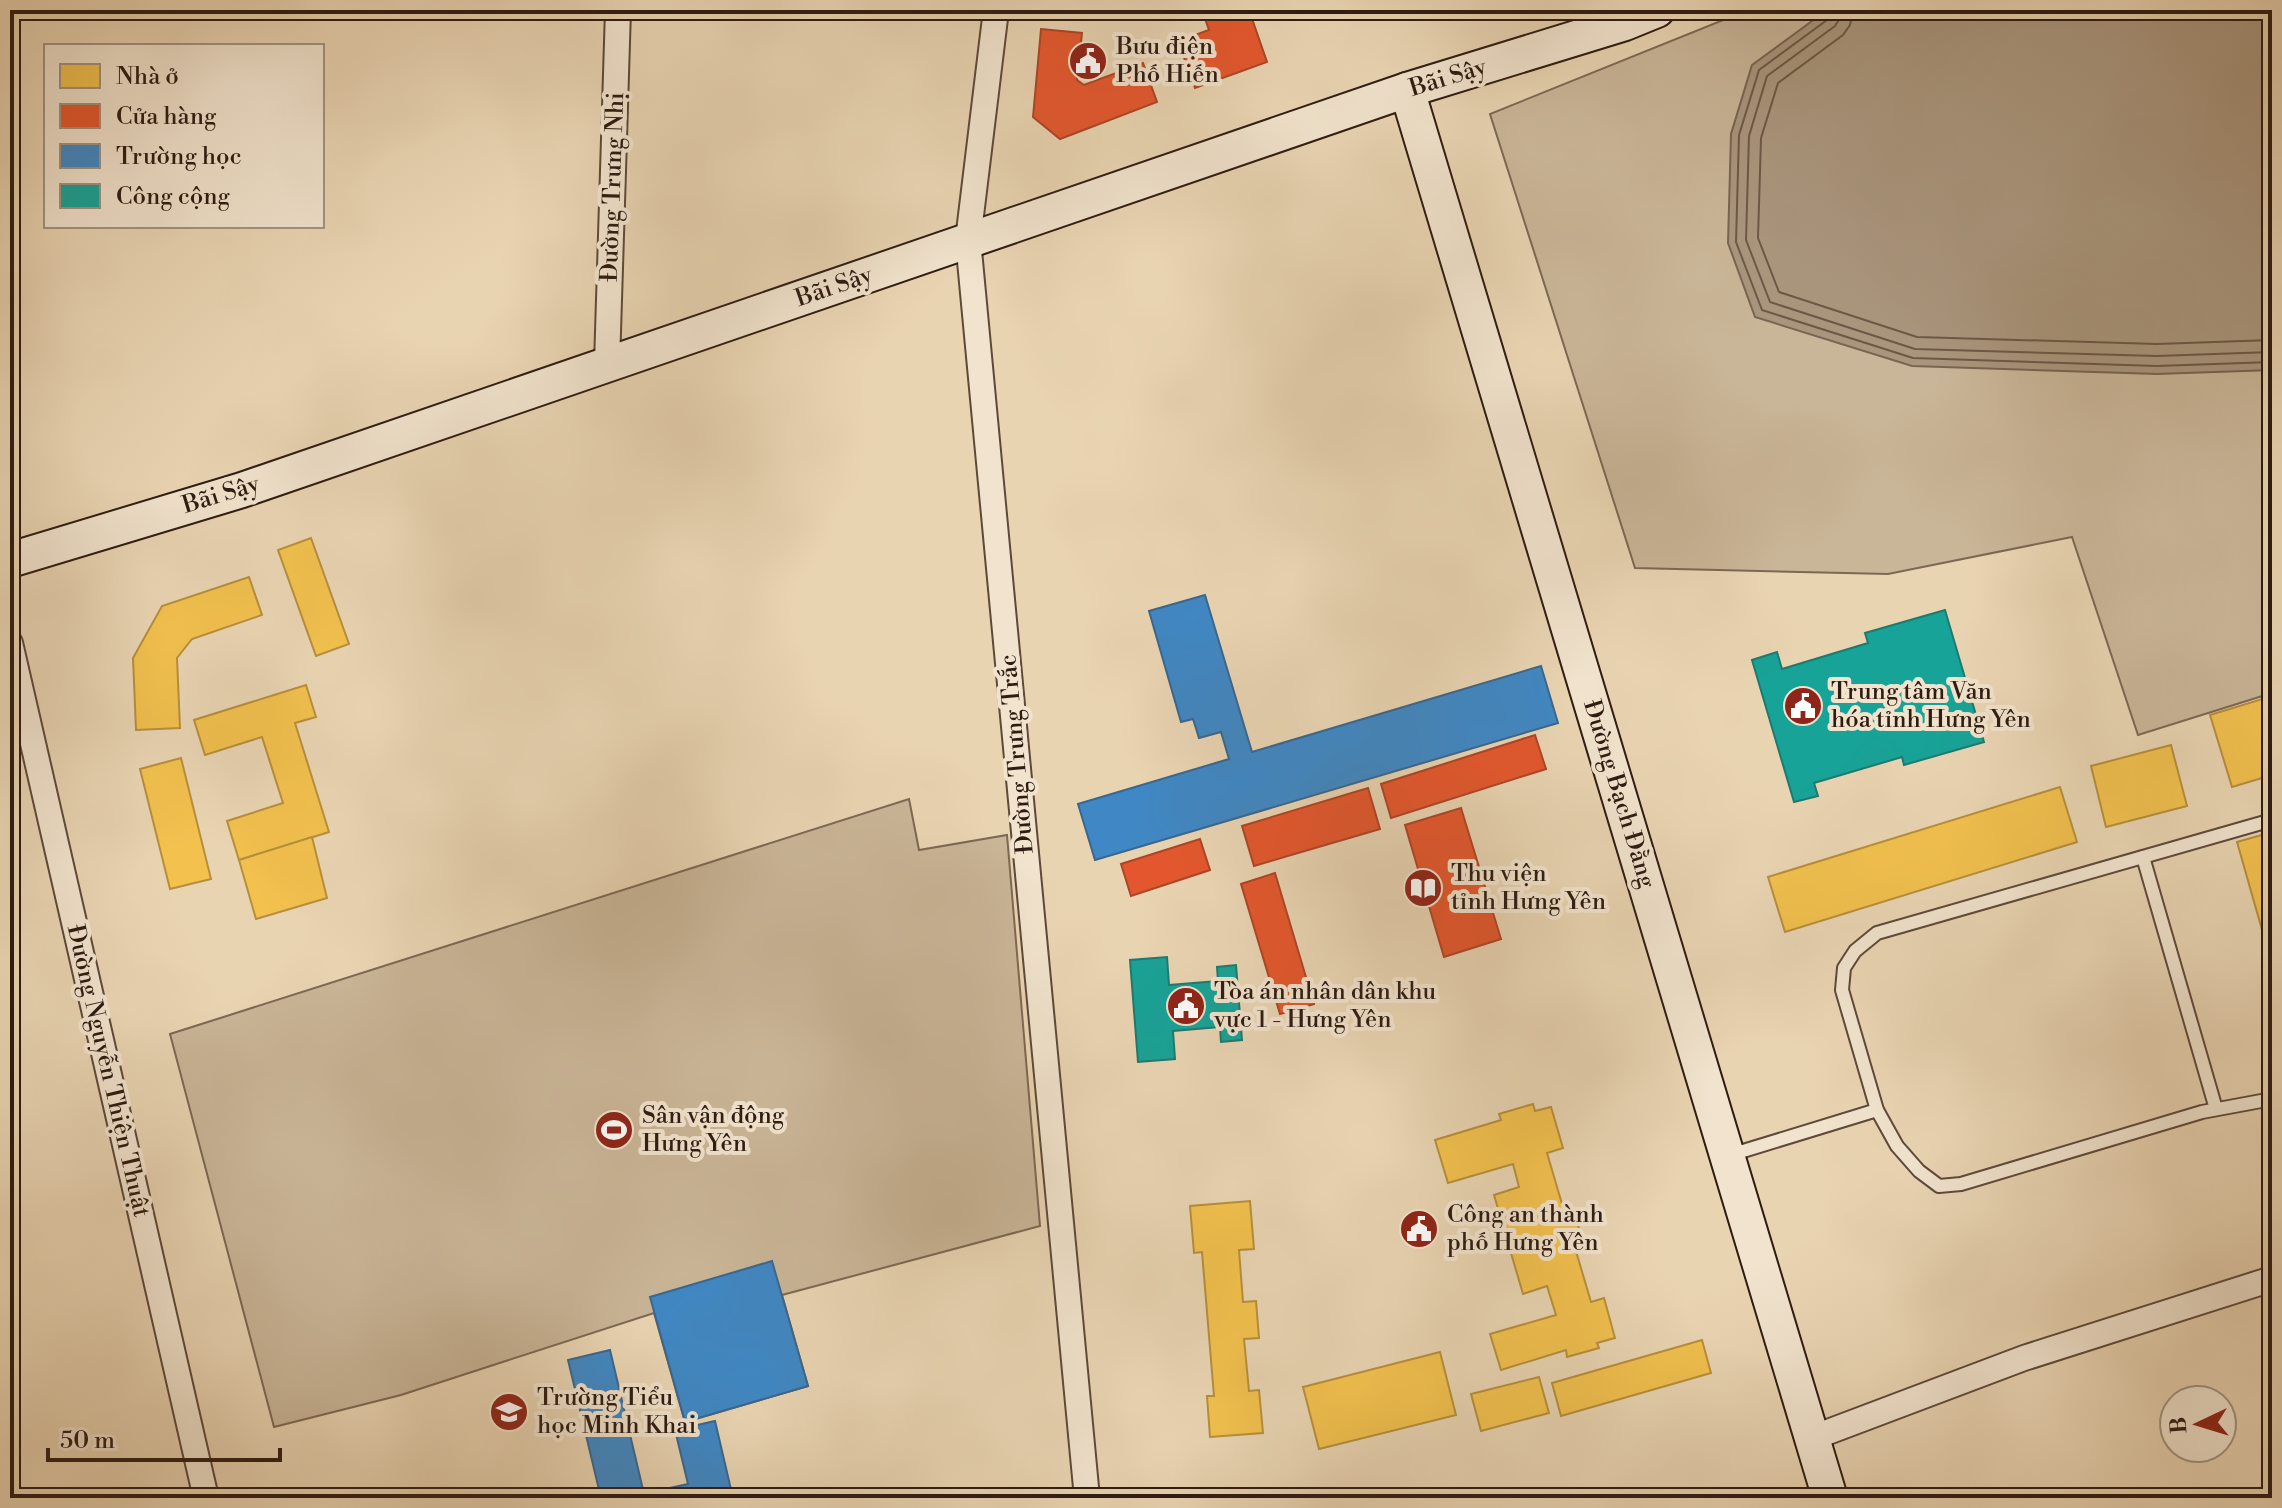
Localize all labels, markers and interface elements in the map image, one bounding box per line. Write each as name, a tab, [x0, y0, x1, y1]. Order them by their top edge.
place label: Bưu điện Phố Hiến	[1115, 32, 1219, 90]
public building icon: Bưu điện Phố Hiến	[1067, 40, 1109, 82]
legend	[44, 44, 324, 228]
street label: Bãi Sậy	[1405, 52, 1491, 104]
text: Nhà ở	[116, 62, 179, 92]
street label: Đường Trưng Nhị	[595, 92, 631, 282]
text: Cửa hàng	[116, 102, 217, 132]
text: Trường học	[116, 142, 242, 172]
text: Công cộng	[116, 182, 231, 212]
street label: Bãi Sậy	[791, 260, 877, 314]
street label: Bãi Sậy	[178, 469, 264, 521]
street label: Đường Trưng Trắc	[993, 653, 1041, 855]
place label: Trung tâm Văn hóa tỉnh Hưng Yên	[1831, 677, 2031, 735]
public building icon: Trung tâm Văn hóa tỉnh Hưng Yên	[1782, 685, 1824, 727]
street label: Đường Bạch Đằng	[1576, 696, 1662, 892]
place label: Thu viện tỉnh Hưng Yên	[1451, 859, 1606, 917]
library icon: Thu viện tỉnh Hưng Yên	[1402, 867, 1444, 909]
street label: Đường Nguyễn Thiện Thuật	[60, 922, 156, 1221]
place label: Tòa án nhân dân khu vực 1 - Hưng Yên	[1213, 977, 1437, 1035]
public building icon: Tòa án nhân dân khu vực 1 - Hưng Yên	[1165, 985, 1207, 1027]
place label: Sân vận động Hưng Yên	[642, 1101, 785, 1159]
sports icon: Sân vận động Hưng Yên	[593, 1109, 635, 1151]
place label: Công an thành phố Hưng Yên	[1447, 1200, 1604, 1258]
public building icon: Công an thành phố Hưng Yên	[1398, 1208, 1440, 1250]
place label: Trường Tiểu học Minh Khai	[537, 1383, 696, 1441]
north arrow	[2158, 1384, 2238, 1464]
school or university icon: Trường Tiểu học Minh Khai	[488, 1391, 530, 1433]
scale bar	[48, 1412, 280, 1462]
text: B	[2166, 1416, 2194, 1434]
text: 50 m	[60, 1426, 115, 1456]

